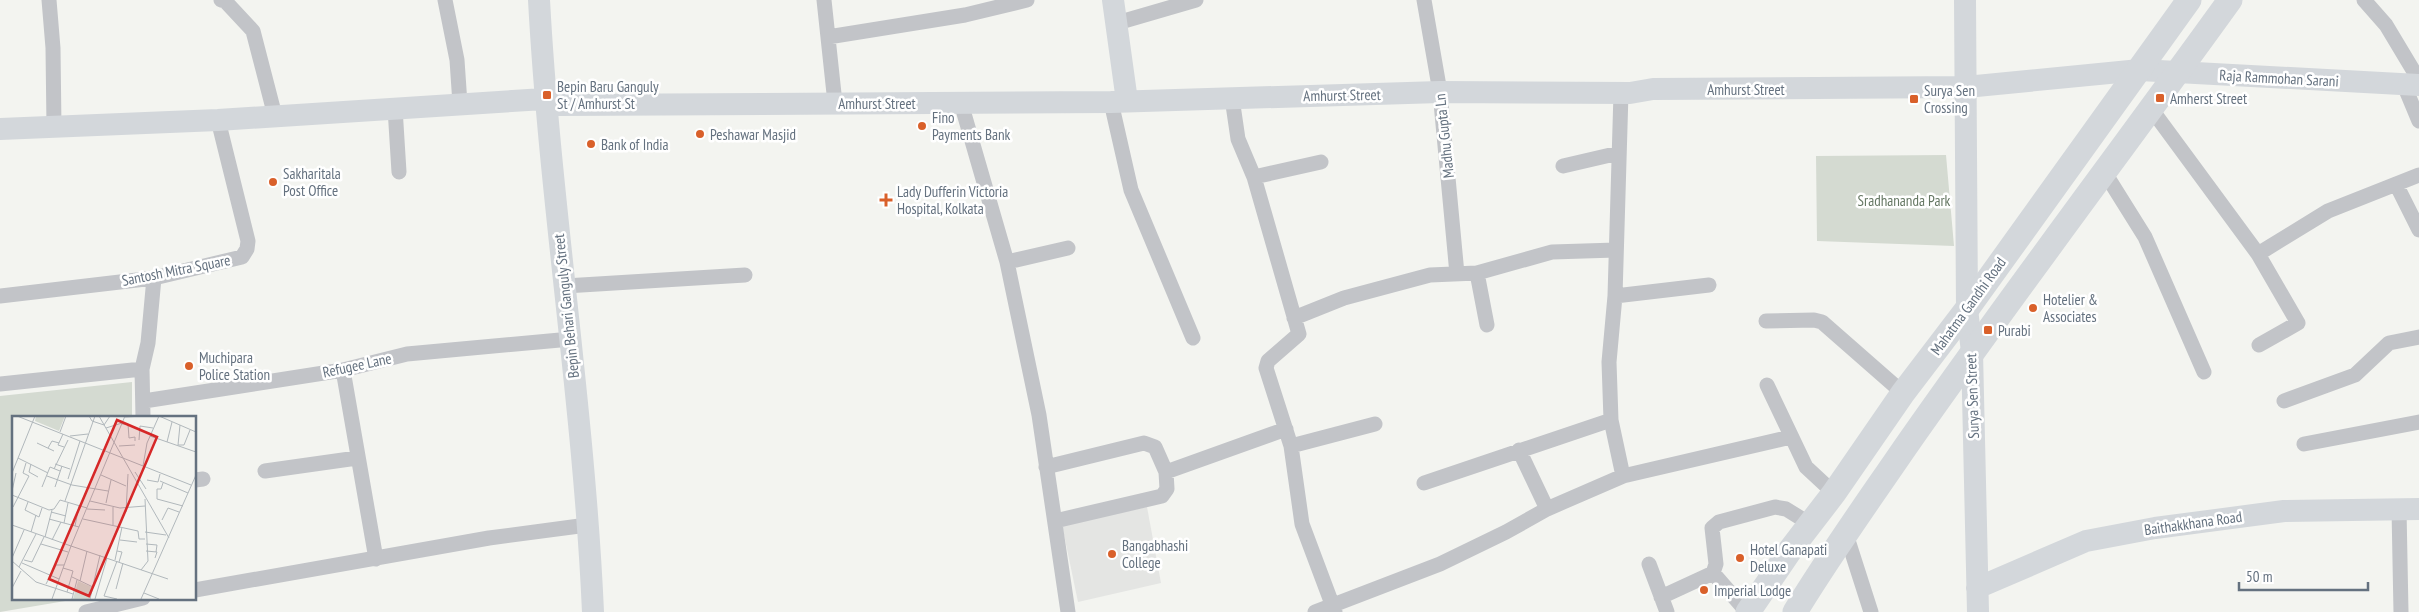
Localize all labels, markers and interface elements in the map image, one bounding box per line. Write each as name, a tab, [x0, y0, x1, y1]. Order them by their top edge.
street label: Raja Rammohan Sarani	[2219, 65, 2339, 91]
place label: Bepin Baru Ganguly St / Amhurst St	[557, 77, 659, 113]
street label: Amhurst Street	[1707, 80, 1785, 99]
place label: Surya Sen Crossing	[1924, 81, 1975, 117]
street label: Amhurst Street	[1303, 85, 1381, 105]
marker: Bepin Baru Ganguly St / Amhurst St	[541, 89, 553, 101]
place label: Amherst Street	[2170, 89, 2247, 108]
marker: Amherst Street	[2154, 92, 2166, 104]
street label: Madhu Gupta Ln	[1430, 93, 1458, 179]
marker: Surya Sen Crossing	[1908, 93, 1920, 105]
street label: Amhurst Street	[838, 94, 916, 113]
place label: Fino Payments Bank	[932, 108, 1011, 144]
marker: Fino Payments Bank	[916, 120, 928, 132]
place label: Peshawar Masjid	[710, 125, 796, 144]
marker: Peshawar Masjid	[694, 128, 706, 140]
place label: Bank of India	[601, 135, 669, 154]
marker: Bank of India	[585, 138, 597, 150]
place label: Sakharitala Post Office	[283, 164, 341, 200]
marker: Sakharitala Post Office	[267, 176, 279, 188]
place label: Lady Dufferin Victoria Hospital, Kolkata	[897, 182, 1008, 218]
park label: Sradhananda Park	[1858, 191, 1951, 210]
marker: Lady Dufferin Victoria Hospital, Kolkata	[879, 193, 893, 207]
street label: Bepin Behari Ganguly Street	[549, 233, 583, 379]
street label: Santosh Mitra Square	[120, 250, 232, 290]
street label: Mahatma Gandhi Road	[1926, 253, 2010, 359]
place label: Hotelier & Associates	[2043, 290, 2098, 326]
marker: Hotelier & Associates	[2027, 302, 2039, 314]
place label: Purabi	[1998, 321, 2031, 340]
marker: Purabi	[1982, 324, 1994, 336]
place label: Muchipara Police Station	[199, 348, 270, 384]
street label: Refugee Lane	[321, 348, 393, 382]
street label: Surya Sen Street	[1961, 353, 1983, 439]
marker: Muchipara Police Station	[183, 360, 195, 372]
inset map	[12, 416, 196, 600]
street label: Baithakkhana Road	[2143, 507, 2243, 539]
place label: Bangabhashi College	[1122, 536, 1188, 572]
place label: Hotel Ganapati Deluxe	[1750, 540, 1827, 576]
marker: Bangabhashi College	[1106, 548, 1118, 560]
marker: Hotel Ganapati Deluxe	[1734, 552, 1746, 564]
scale bar	[2239, 560, 2368, 592]
text: 50 m	[2246, 567, 2272, 586]
place label: Imperial Lodge	[1714, 581, 1791, 600]
marker: Imperial Lodge	[1698, 584, 1710, 596]

